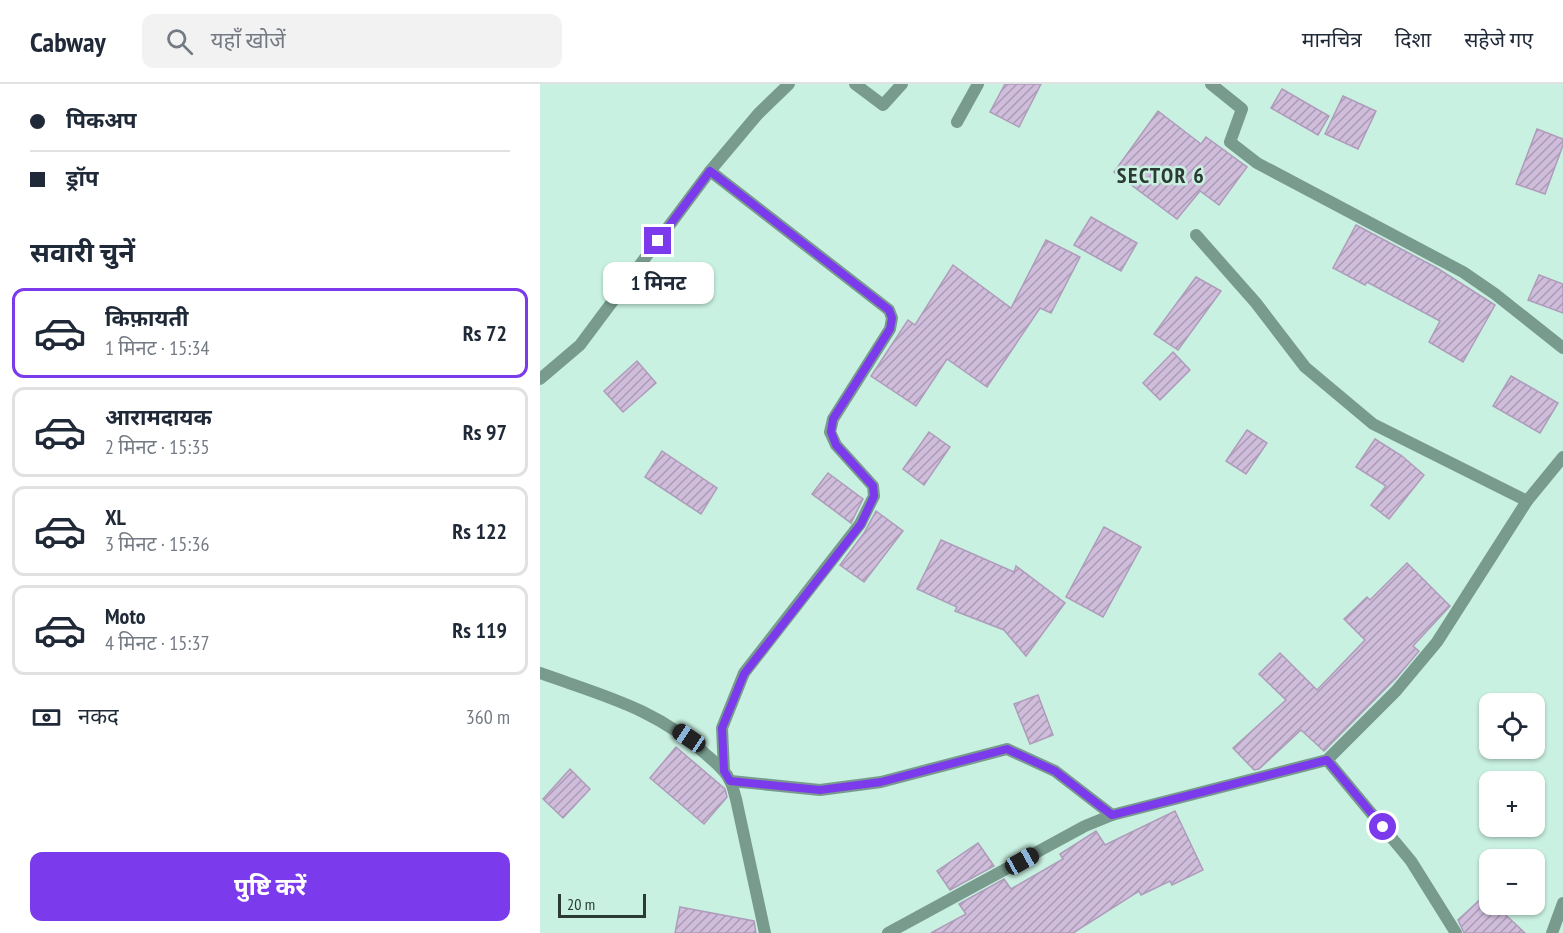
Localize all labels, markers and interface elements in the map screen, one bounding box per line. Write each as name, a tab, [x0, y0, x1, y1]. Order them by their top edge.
search box	[142, 14, 562, 68]
text: Cabway	[30, 23, 106, 60]
icon: search	[163, 25, 196, 58]
text: यहाँ खोजें	[211, 26, 286, 54]
text: मानचित्र	[1302, 26, 1362, 53]
text: दिशा	[1395, 26, 1431, 53]
text: सहेजे गए	[1464, 26, 1533, 53]
text: पिकअप	[66, 106, 137, 134]
district label: SECTOR 6	[1117, 161, 1205, 189]
text: ड्रॉप	[66, 164, 99, 192]
route end	[644, 227, 671, 254]
text: सवारी चुनें	[30, 235, 135, 269]
callout: 1 मिनट	[603, 262, 714, 304]
text: 1 मिनट	[631, 270, 686, 296]
text: किफ़ायती	[105, 304, 189, 332]
icon: car	[33, 306, 87, 360]
text: Rs 72	[463, 319, 507, 347]
text: 1 मिनट · 15:34	[105, 335, 209, 361]
text: आरामदायक	[105, 403, 212, 431]
icon: car	[33, 405, 87, 459]
text: Rs 97	[463, 418, 507, 446]
text: 2 मिनट · 15:35	[105, 434, 209, 460]
text: XL	[105, 503, 126, 531]
icon: car	[33, 504, 87, 558]
text: Rs 122	[452, 517, 507, 545]
text: 3 मिनट · 15:36	[105, 531, 209, 557]
text: Moto	[105, 602, 146, 630]
icon: car	[33, 603, 87, 657]
text: Rs 119	[452, 616, 507, 644]
text: 4 मिनट · 15:37	[105, 630, 209, 656]
map controls	[1479, 693, 1545, 915]
button: locate	[1479, 693, 1545, 759]
icon: cash	[30, 701, 63, 734]
text: नकद	[78, 702, 119, 730]
text: 360 m	[466, 704, 510, 730]
car	[669, 720, 709, 756]
button: +	[1479, 771, 1545, 837]
route start	[1369, 813, 1396, 840]
car	[1002, 844, 1042, 878]
button: −	[1479, 849, 1545, 915]
button: पुष्टि करें	[30, 852, 510, 921]
scale bar	[558, 891, 646, 918]
text: 20 m	[567, 894, 595, 914]

